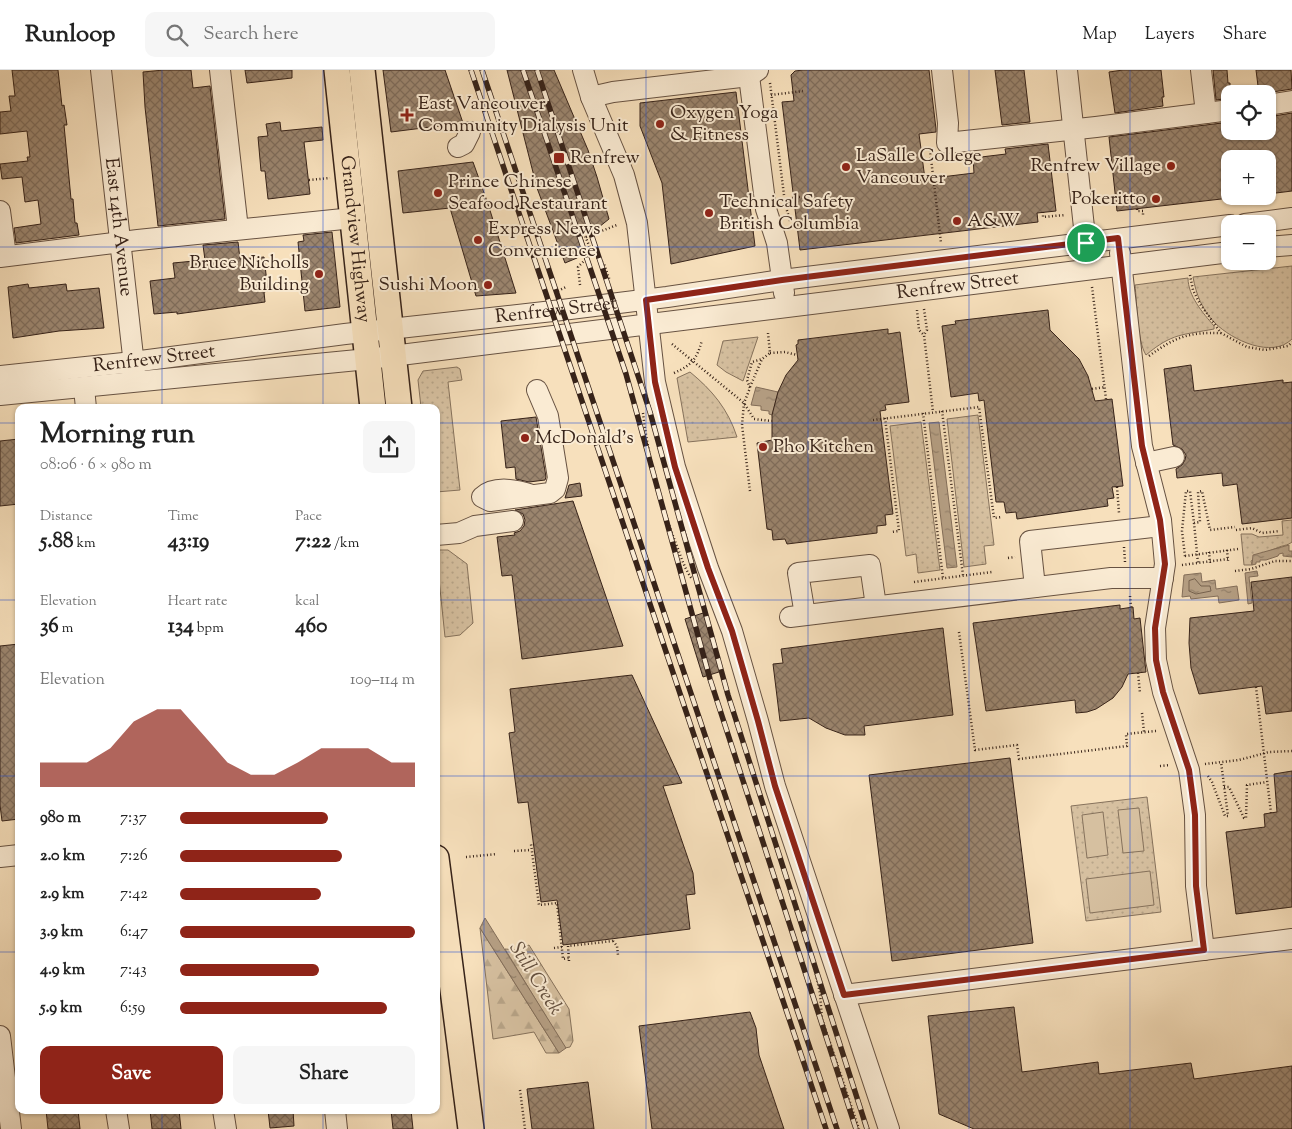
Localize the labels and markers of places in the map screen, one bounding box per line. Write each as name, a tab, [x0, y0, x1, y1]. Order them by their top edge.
place label: East Vancouver Community Dialysis Unit	[418, 91, 629, 140]
place label: Oxygen Yoga & Fitness	[670, 100, 779, 149]
marker: East Vancouver Community Dialysis Unit	[400, 108, 414, 122]
marker: Oxygen Yoga & Fitness	[654, 118, 666, 130]
place label: LaSalle College Vancouver	[856, 143, 982, 192]
place label: Renfrew	[570, 145, 640, 172]
marker: Renfrew	[552, 151, 566, 165]
place label: Renfrew Village	[1031, 153, 1161, 180]
marker: Renfrew Village	[1165, 160, 1177, 172]
marker: LaSalle College Vancouver	[840, 161, 852, 173]
place label: Prince Chinese Seafood Restaurant	[448, 169, 608, 218]
place label: Pokeritto	[1071, 186, 1146, 213]
marker: Prince Chinese Seafood Restaurant	[432, 187, 444, 199]
place label: Technical Safety British Columbia	[719, 189, 859, 238]
marker: Pokeritto	[1150, 193, 1162, 205]
marker: Technical Safety British Columbia	[703, 207, 715, 219]
place label: A&W	[967, 208, 1020, 235]
marker: A&W	[951, 215, 963, 227]
place label: Express News Convenience	[488, 216, 600, 265]
pin	[1065, 222, 1107, 264]
marker: Express News Convenience	[472, 234, 484, 246]
place label: Bruce Nicholls Building	[189, 250, 309, 299]
marker: Bruce Nicholls Building	[313, 268, 325, 280]
place label: Sushi Moon	[378, 272, 478, 299]
marker: Sushi Moon	[482, 279, 494, 291]
place label: McDonald's	[535, 425, 634, 452]
marker: McDonald's	[519, 432, 531, 444]
place label: Pho Kitchen	[773, 434, 874, 461]
marker: Pho Kitchen	[757, 441, 769, 453]

